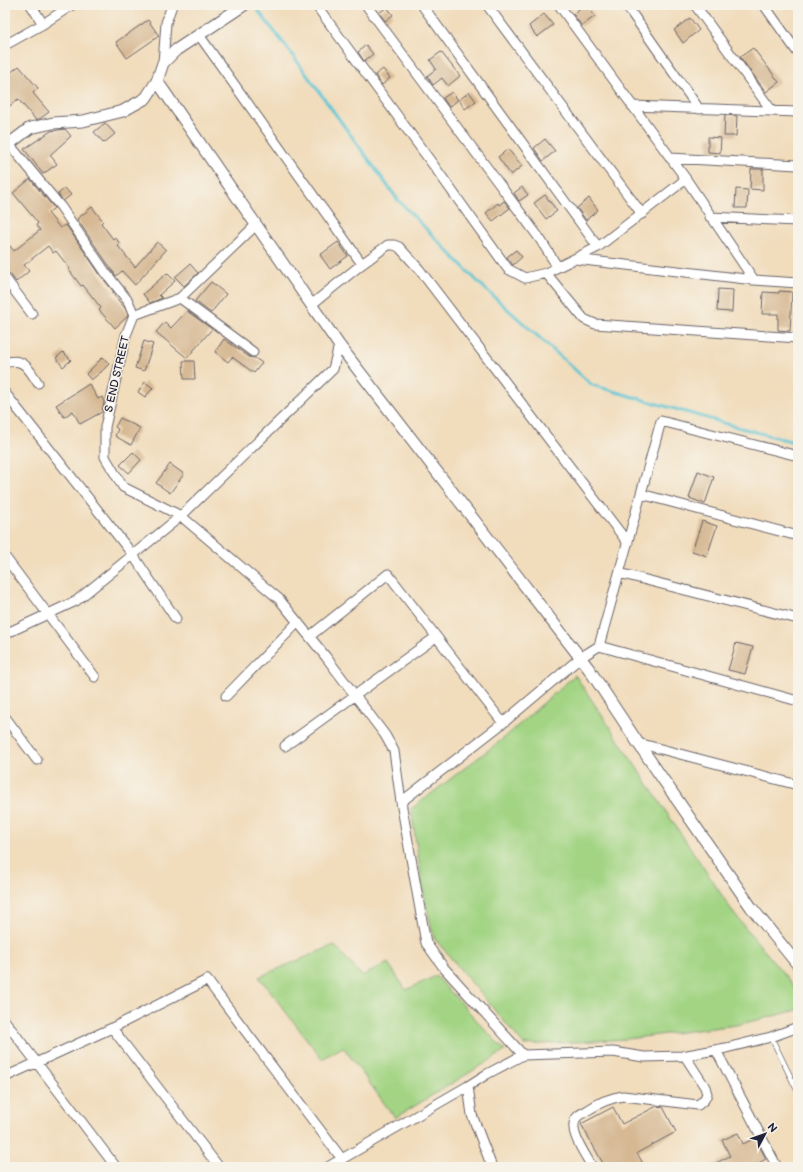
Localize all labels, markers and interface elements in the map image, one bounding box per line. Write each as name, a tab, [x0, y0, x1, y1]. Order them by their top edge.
street label: S END STREET	[102, 334, 132, 413]
north arrow	[745, 1114, 785, 1154]
text: N	[765, 1120, 780, 1135]

